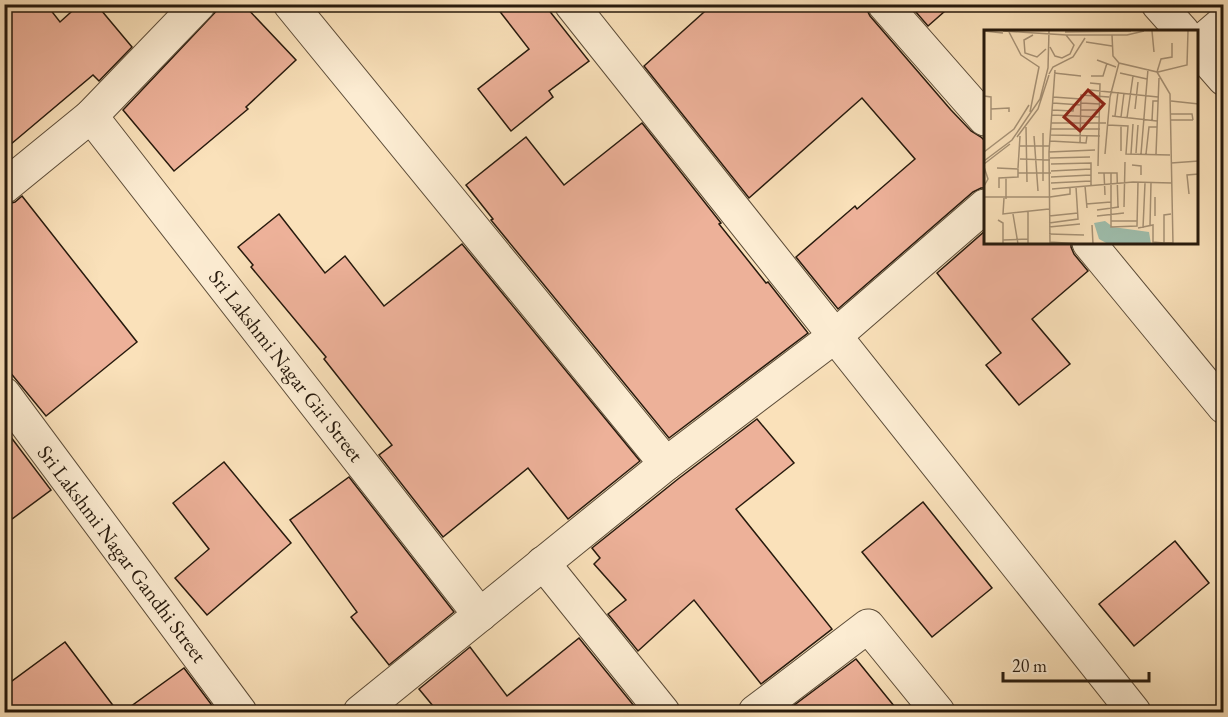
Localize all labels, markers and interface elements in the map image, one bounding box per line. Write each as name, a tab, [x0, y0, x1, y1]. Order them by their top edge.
inset map	[984, 30, 1198, 244]
street label: Sri Lakshmi Nagar Giri Street	[203, 264, 370, 468]
street label: Sri Lakshmi Nagar Gandhi Street	[32, 440, 213, 668]
scale bar	[1003, 645, 1148, 683]
text: 20 m	[1012, 654, 1047, 677]

